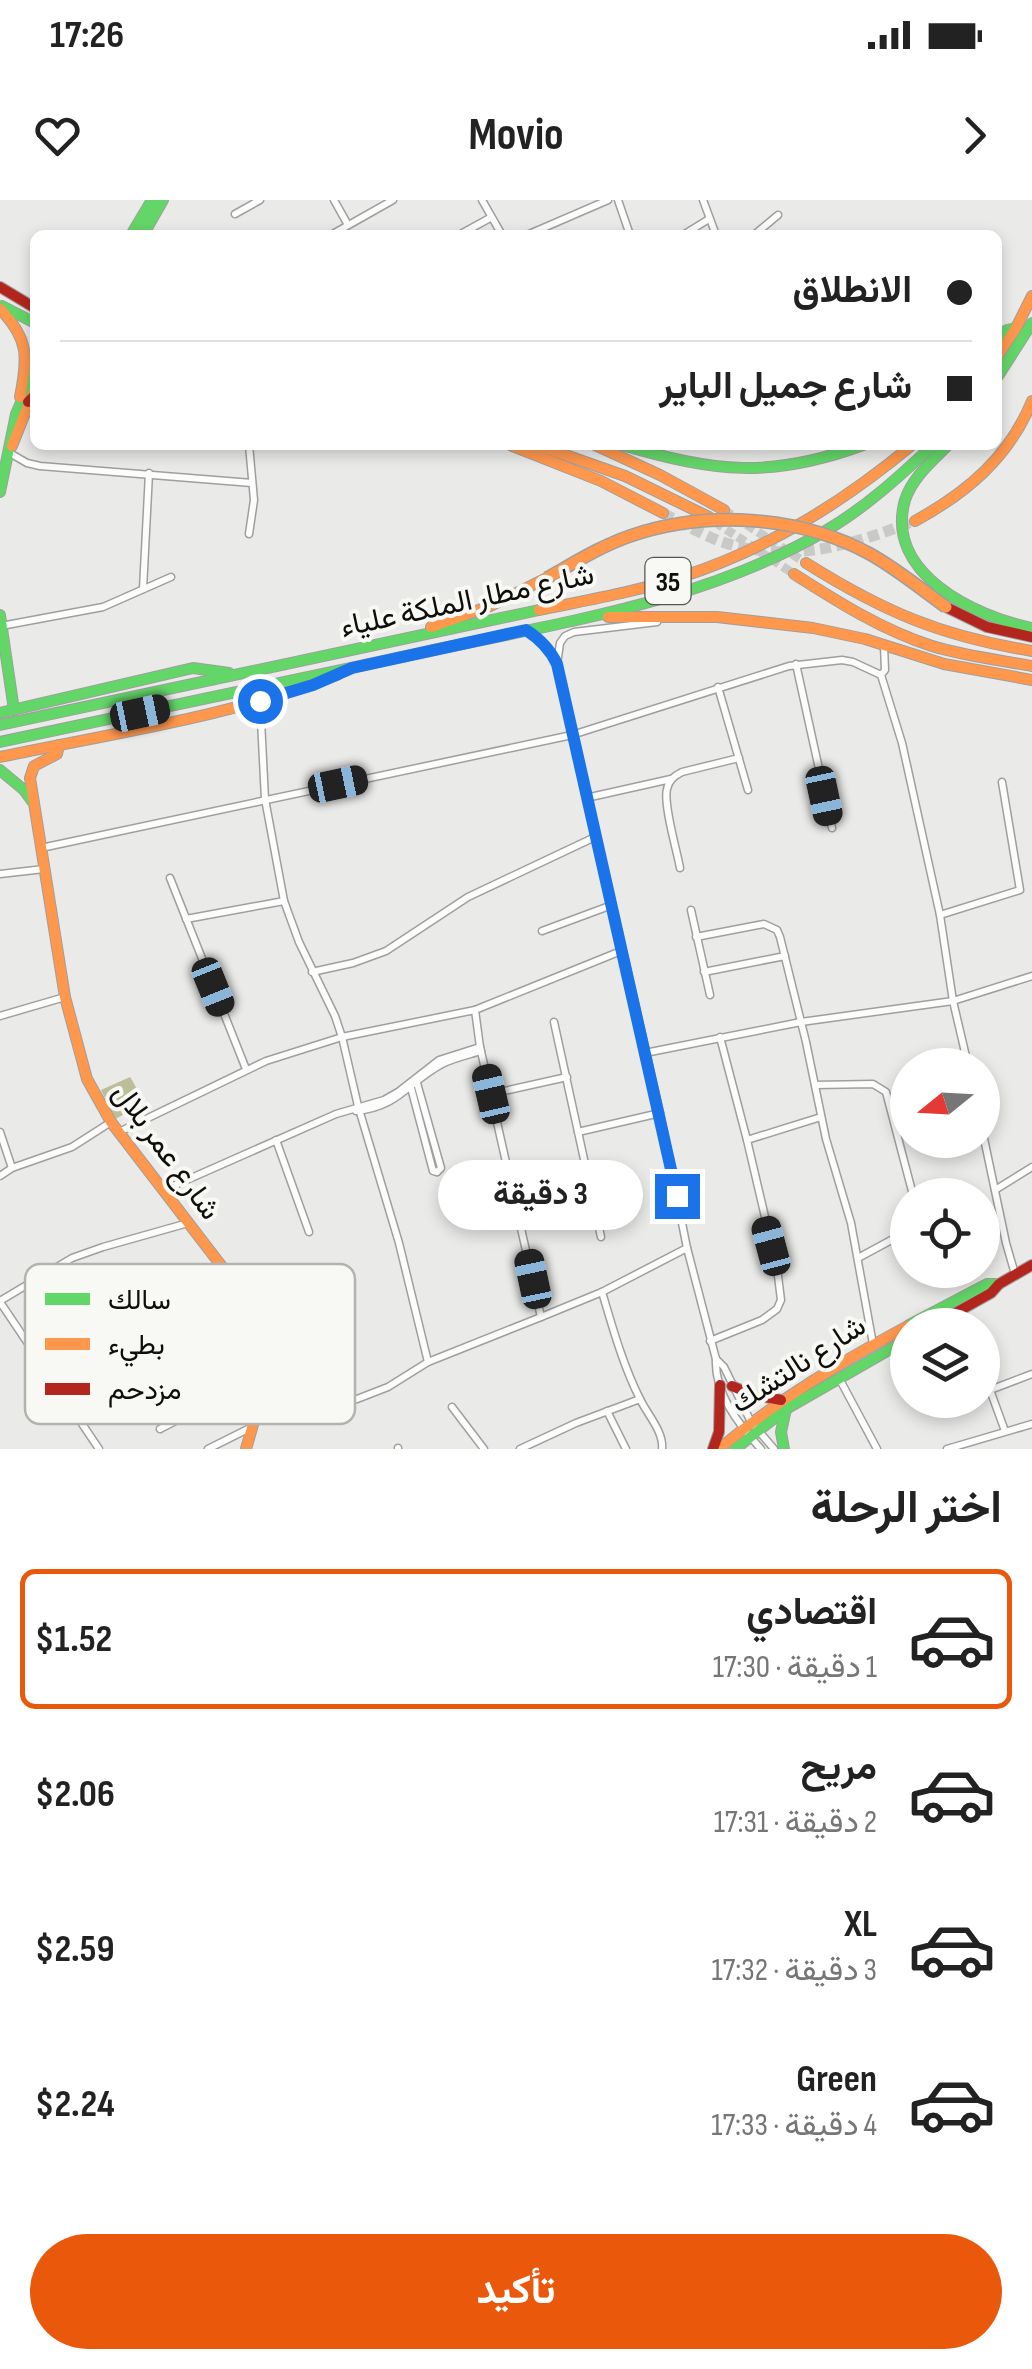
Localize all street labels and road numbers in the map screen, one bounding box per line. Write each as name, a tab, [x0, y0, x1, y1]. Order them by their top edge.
street label: شارع مطار الملكة علياء	[337, 557, 597, 646]
road number: 35	[646, 558, 690, 604]
street label: شارع عمر بلال	[104, 1076, 228, 1228]
street label: شارع نالتشك	[724, 1308, 873, 1423]

